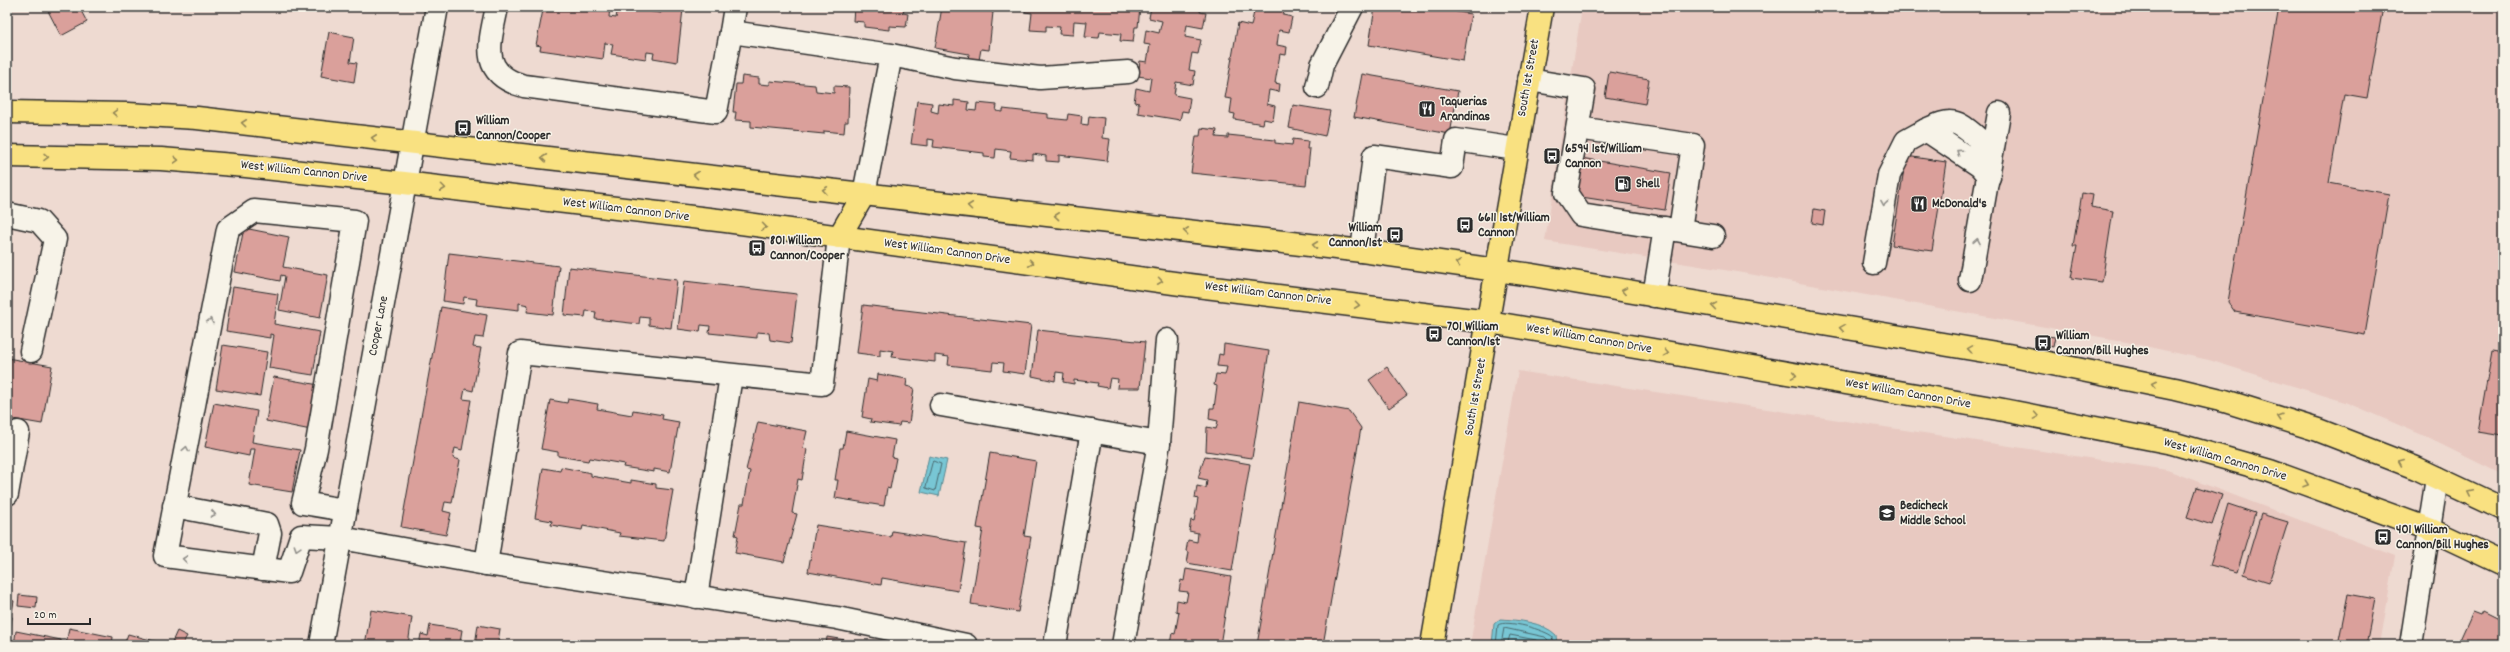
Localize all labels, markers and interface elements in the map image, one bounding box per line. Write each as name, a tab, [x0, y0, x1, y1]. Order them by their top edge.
street label: South 1st Street	[1513, 37, 1545, 118]
place label: Taquerias Arandinas	[1440, 93, 1491, 127]
restaurant icon: Taquerias Arandinas	[1417, 99, 1437, 119]
one-way arrow	[112, 109, 118, 117]
place label: William Cannon/Cooper	[476, 112, 552, 146]
bus stop icon: William Cannon/Cooper	[453, 118, 473, 138]
one-way arrow	[241, 119, 247, 128]
one-way arrow	[371, 134, 377, 143]
place label: 6594 1st/William Cannon	[1565, 140, 1642, 174]
bus stop icon: 6594 1st/William Cannon	[1542, 146, 1562, 166]
one-way arrow	[1957, 150, 1964, 157]
one-way arrow	[43, 153, 49, 161]
one-way arrow	[541, 154, 547, 163]
one-way arrow	[173, 156, 179, 165]
street label: West William Cannon Drive	[240, 156, 369, 188]
one-way arrow	[693, 171, 699, 180]
fuel station icon: Shell	[1613, 174, 1633, 194]
place label: Shell	[1636, 175, 1661, 194]
one-way arrow	[440, 183, 446, 192]
one-way arrow	[822, 185, 828, 194]
street label: West William Cannon Drive	[562, 193, 691, 227]
restaurant icon: McDonald's	[1909, 194, 1929, 214]
place label: McDonald's	[1932, 195, 1987, 214]
one-way arrow	[1880, 200, 1889, 206]
one-way arrow	[967, 202, 973, 211]
place label: 6611 1st/William Cannon	[1478, 209, 1550, 243]
one-way arrow	[1054, 212, 1060, 221]
bus stop icon: 6611 1st/William Cannon	[1455, 215, 1475, 235]
place label: William Cannon/1st	[1329, 219, 1382, 253]
one-way arrow	[761, 222, 767, 231]
bus stop icon: William Cannon/1st	[1385, 225, 1405, 245]
one-way arrow	[1183, 227, 1189, 236]
place label: 801 William Cannon/Cooper	[770, 232, 846, 266]
street label: West William Cannon Drive	[883, 234, 1012, 270]
bus stop icon: 801 William Cannon/Cooper	[747, 238, 767, 258]
one-way arrow	[1972, 238, 1981, 245]
one-way arrow	[1312, 241, 1318, 250]
one-way arrow	[1028, 258, 1034, 267]
one-way arrow	[1455, 259, 1461, 268]
one-way arrow	[1156, 276, 1163, 285]
street label: West William Cannon Drive	[1204, 277, 1333, 311]
one-way arrow	[1621, 287, 1627, 295]
street label: Cooper Lane	[364, 294, 394, 358]
one-way arrow	[1354, 300, 1360, 309]
one-way arrow	[1710, 302, 1717, 311]
one-way arrow	[206, 318, 214, 324]
place label: 701 William Cannon/1st	[1447, 318, 1500, 352]
street label: West William Cannon Drive	[1525, 319, 1654, 359]
bus stop icon: 701 William Cannon/1st	[1424, 324, 1444, 344]
one-way arrow	[1839, 324, 1845, 332]
place label: William Cannon/Bill Hughes	[2056, 327, 2149, 361]
bus stop icon: William Cannon/Bill Hughes	[2033, 333, 2053, 353]
one-way arrow	[1967, 345, 1973, 354]
one-way arrow	[1662, 348, 1669, 357]
street label: South 1st Street	[1460, 356, 1492, 437]
one-way arrow	[1791, 370, 1797, 379]
street label: West William Cannon Drive	[1844, 374, 1973, 414]
one-way arrow	[2151, 380, 2157, 388]
one-way arrow	[2033, 412, 2039, 420]
one-way arrow	[2276, 413, 2283, 422]
street label: West William Cannon Drive	[2161, 433, 2289, 487]
one-way arrow	[181, 446, 189, 452]
one-way arrow	[2398, 459, 2405, 467]
one-way arrow	[2303, 479, 2310, 488]
one-way arrow	[2467, 490, 2474, 498]
place label: Bedicheck Middle School	[1900, 497, 1966, 531]
school or university icon: Bedicheck Middle School	[1877, 503, 1897, 523]
one-way arrow	[209, 509, 216, 517]
place label: 401 William Cannon/Bill Hughes	[2396, 521, 2489, 555]
bus stop icon: 401 William Cannon/Bill Hughes	[2373, 527, 2393, 547]
one-way arrow	[293, 545, 302, 552]
one-way arrow	[182, 555, 188, 564]
scale bar	[28, 600, 90, 626]
text: 20 m	[34, 607, 57, 624]

